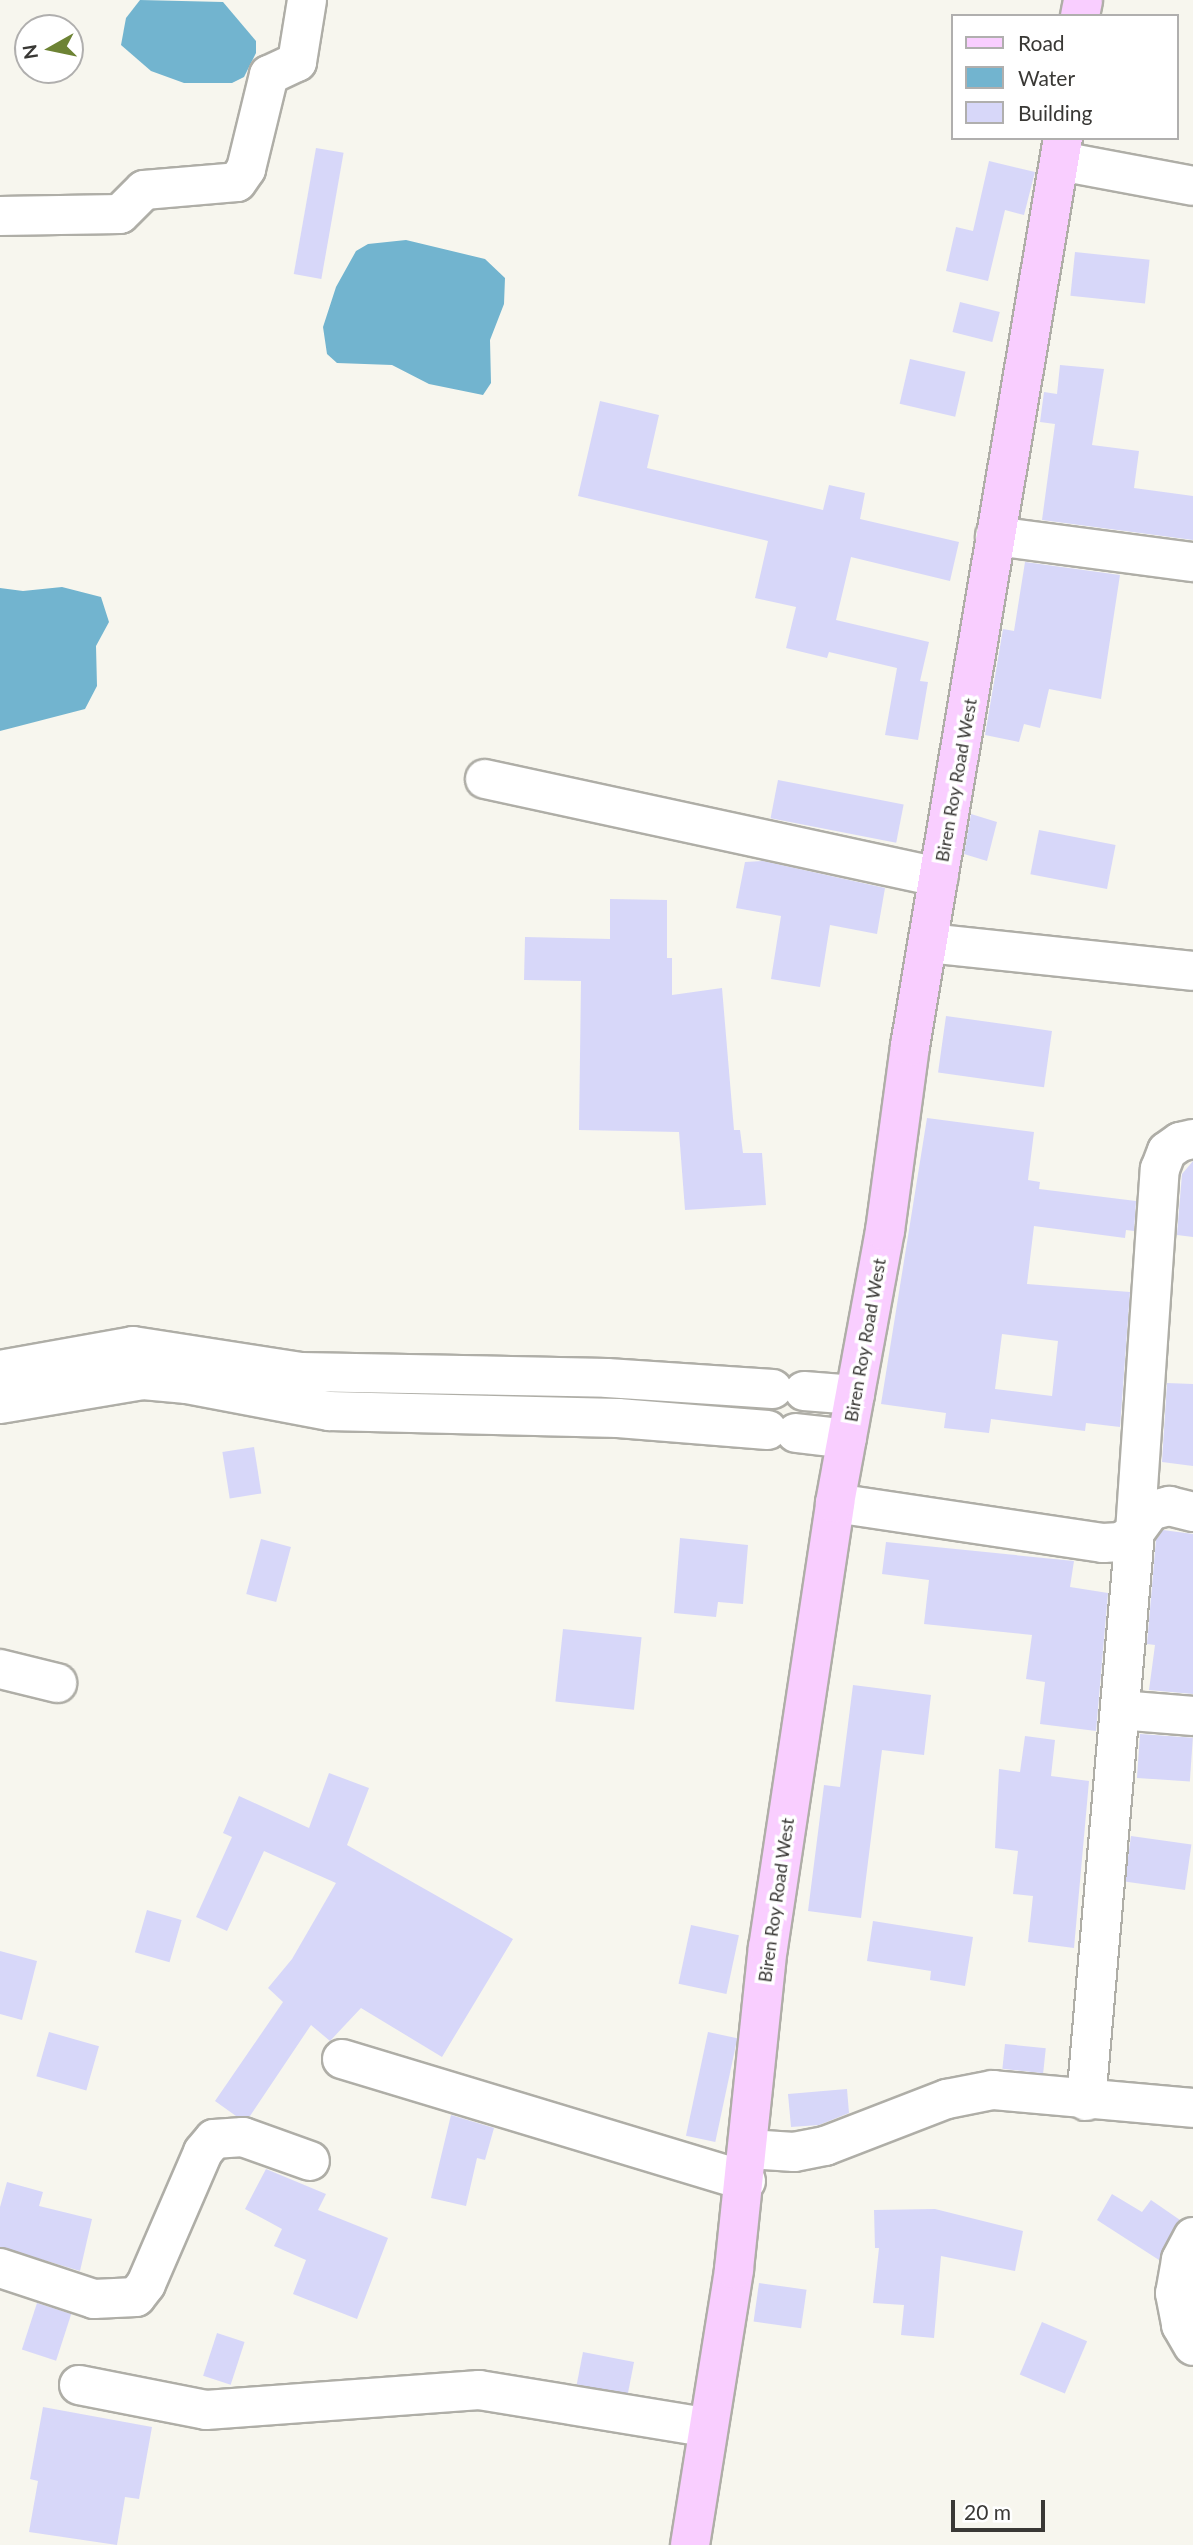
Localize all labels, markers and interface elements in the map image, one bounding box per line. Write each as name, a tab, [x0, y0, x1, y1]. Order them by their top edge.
north arrow	[14, 14, 84, 84]
legend	[951, 14, 1179, 140]
text: Road	[1018, 30, 1065, 55]
text: N	[17, 43, 42, 61]
text: Water	[1018, 65, 1075, 90]
text: Building	[1018, 100, 1093, 125]
street label: Biren Roy Road West	[931, 696, 981, 864]
street label: Biren Roy Road West	[840, 1256, 890, 1424]
street label: Biren Roy Road West	[754, 1816, 798, 1984]
scale bar	[955, 2486, 1050, 2530]
text: 20 m	[964, 2499, 1011, 2524]

